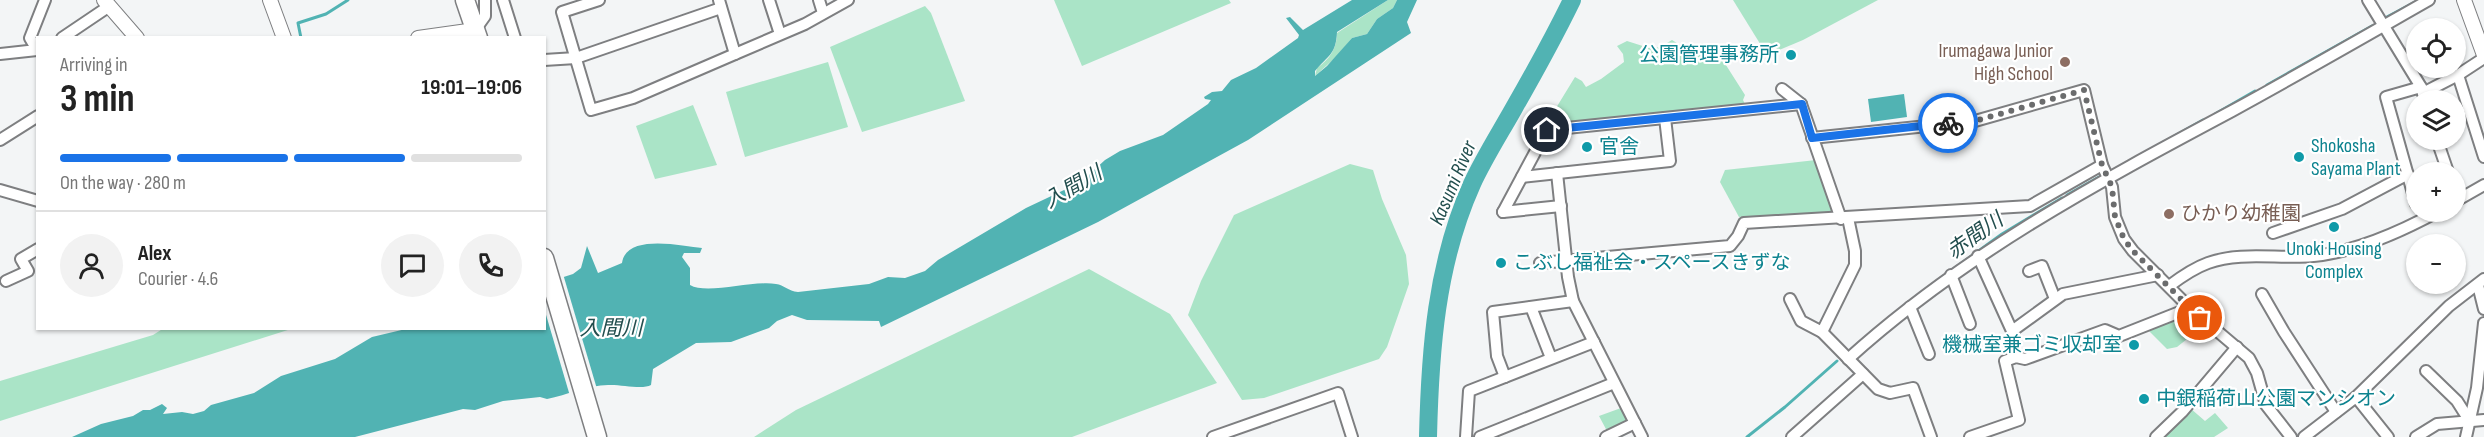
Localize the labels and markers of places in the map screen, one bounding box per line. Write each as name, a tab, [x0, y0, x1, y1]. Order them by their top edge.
place label: Irumagawa Junior High School	[1938, 39, 2053, 86]
place label: 公園管理事務所	[1639, 43, 1779, 67]
marker: 公園管理事務所	[1784, 48, 1798, 62]
marker: Irumagawa Junior High School	[2058, 55, 2072, 69]
pin	[1521, 104, 1572, 155]
place label: Shokosha Sayama Plant	[2311, 134, 2401, 181]
place label: 官舎	[1599, 135, 1639, 159]
marker: 官舎	[1580, 140, 1594, 154]
marker: Shokosha Sayama Plant	[2292, 150, 2306, 164]
place label: ひかり幼稚園	[2181, 202, 2301, 226]
marker: ひかり幼稚園	[2162, 207, 2176, 221]
marker: Unoki Housing Complex	[2327, 220, 2341, 234]
place label: Unoki Housing Complex	[2286, 237, 2382, 284]
place label: こぶし福祉会・スペースきずな	[1513, 251, 1791, 275]
marker: こぶし福祉会・スペースきずな	[1494, 256, 1508, 270]
pin	[2174, 292, 2225, 343]
place label: 機械室兼ゴミ収却室	[1942, 333, 2122, 357]
marker: 機械室兼ゴミ収却室	[2127, 338, 2141, 352]
place label: 中銀稲荷山公園マンシオン	[2156, 387, 2396, 411]
marker: 中銀稲荷山公園マンシオン	[2137, 392, 2151, 406]

